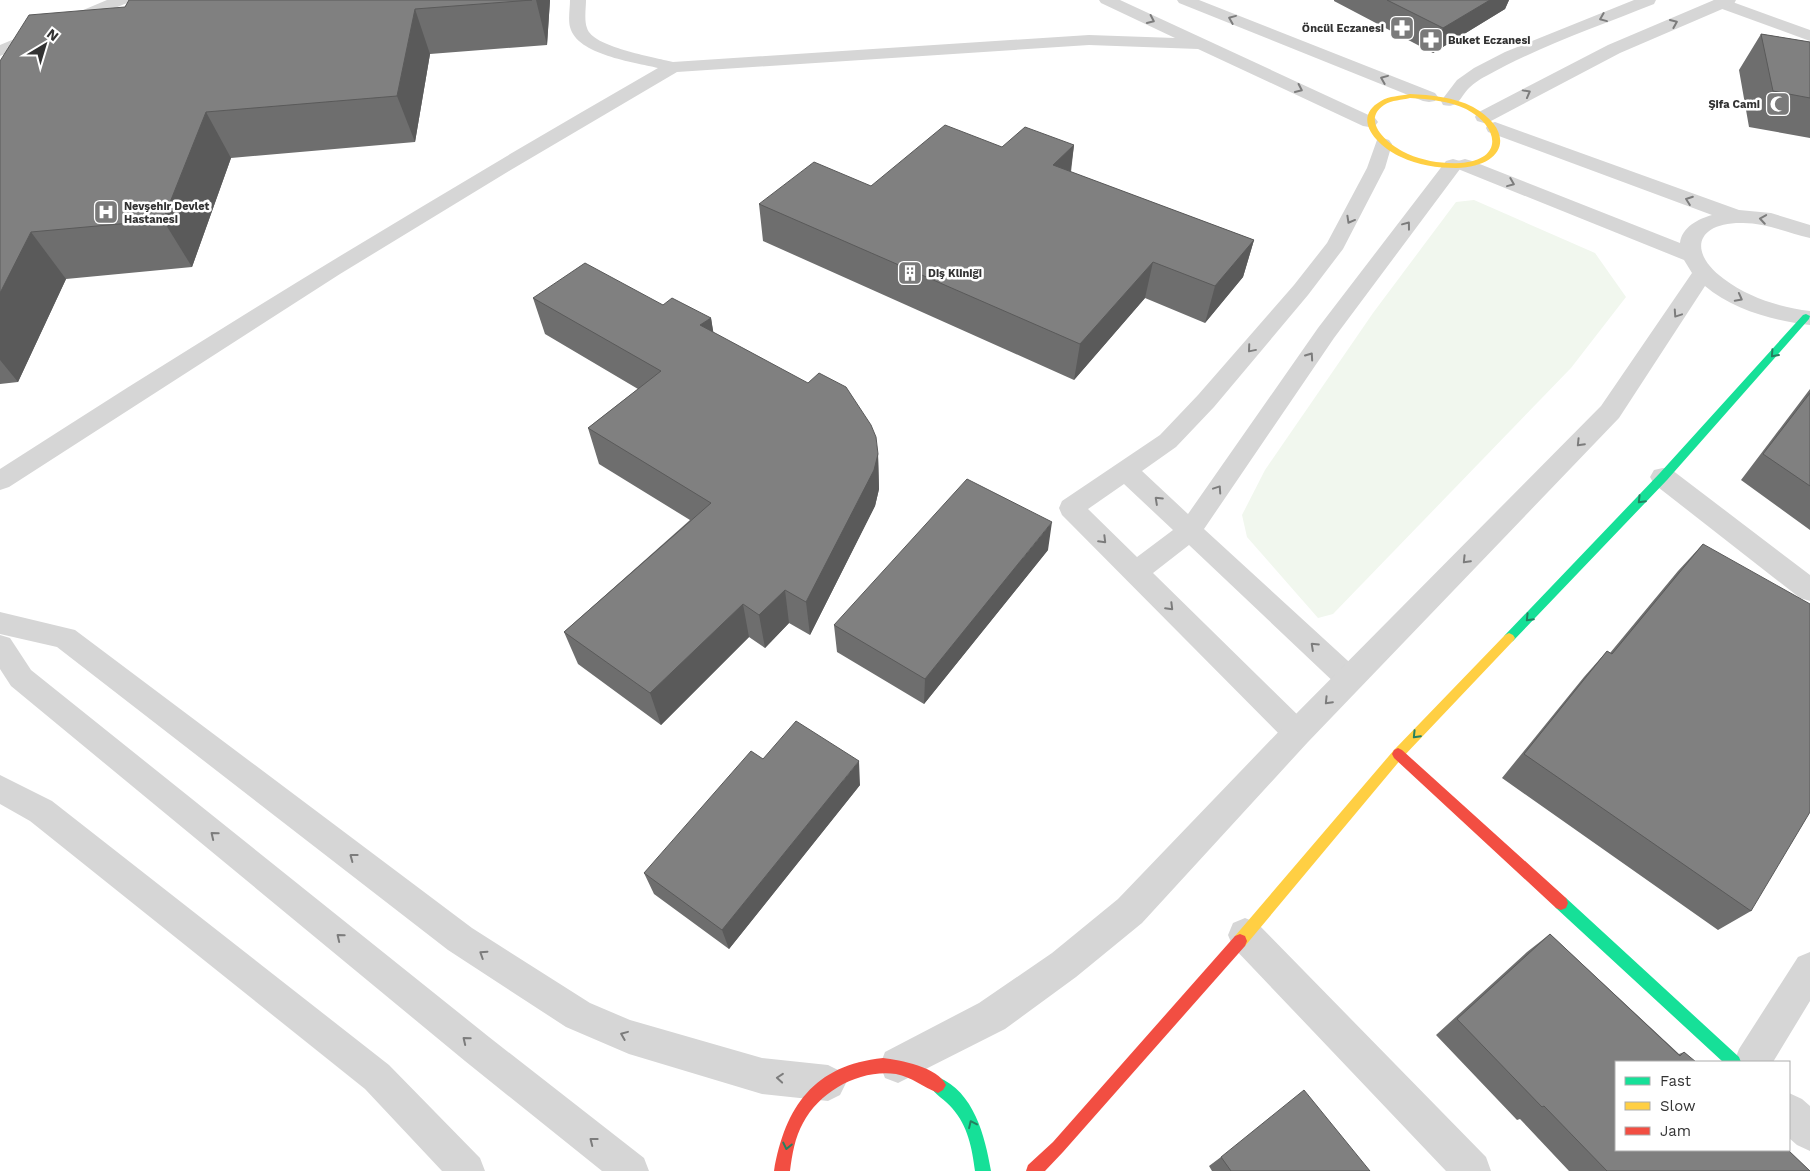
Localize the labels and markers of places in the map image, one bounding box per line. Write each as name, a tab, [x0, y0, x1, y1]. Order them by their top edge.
pharmacy icon: Öncül Eczanesi	[1389, 15, 1415, 41]
place label: Öncül Eczanesi	[1302, 22, 1384, 35]
pharmacy icon: Buket Eczanesi	[1418, 27, 1444, 53]
place label: Buket Eczanesi	[1448, 34, 1531, 47]
mosque icon: Şifa Cami	[1765, 91, 1791, 117]
place label: Şifa Cami	[1708, 98, 1760, 111]
hospital icon: Nevşehir Devlet Hastanesi	[93, 199, 119, 225]
place label: Nevşehir Devlet Hastanesi	[124, 200, 209, 226]
building icon: Diş Kliniği	[897, 260, 923, 286]
place label: Diş Kliniği	[928, 267, 982, 280]

